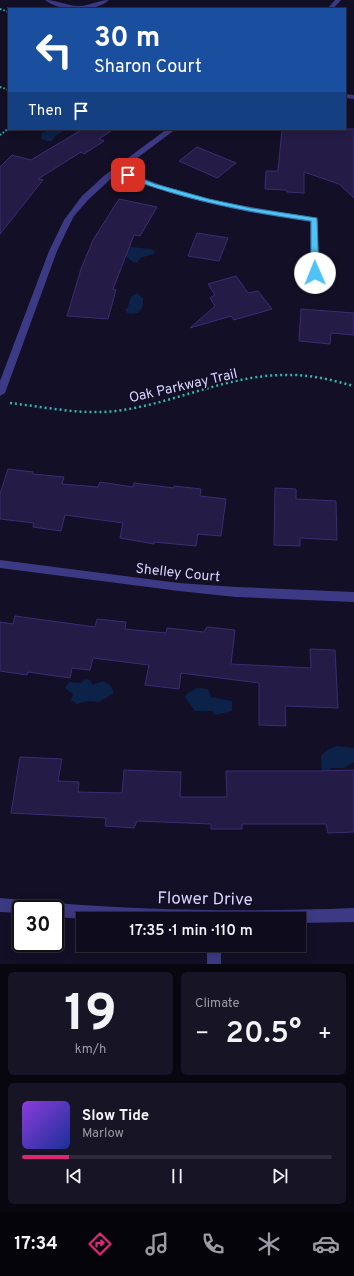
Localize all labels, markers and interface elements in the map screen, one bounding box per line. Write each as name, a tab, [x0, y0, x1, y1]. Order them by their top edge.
text: 30 m	[94, 21, 160, 57]
icon: left	[28, 24, 80, 76]
text: Sharon Court	[94, 56, 202, 79]
icon: arrive	[70, 100, 92, 122]
text: Then	[28, 102, 62, 121]
pin	[111, 158, 145, 192]
icon: arrive	[117, 164, 139, 186]
position arrow	[294, 252, 336, 294]
street label: Oak Parkway Trail	[127, 366, 239, 407]
street label: Shelley Court	[135, 561, 221, 586]
street label: Flower Drive	[157, 888, 253, 912]
speed limit sign: 30	[12, 900, 64, 952]
text: 17:35 · 1 min · 110 m	[129, 922, 253, 941]
text: 19	[64, 983, 117, 1049]
text: Climate	[195, 996, 240, 1012]
text: 20.5°	[226, 1016, 301, 1053]
text: −	[195, 1021, 209, 1048]
text: +	[318, 1021, 332, 1048]
text: km/h	[75, 1042, 106, 1058]
text: Slow Tide	[82, 1107, 149, 1126]
text: Marlow	[82, 1126, 124, 1142]
icon: previous	[63, 1165, 85, 1187]
icon: pause	[166, 1165, 188, 1187]
icon: next	[269, 1165, 291, 1187]
icon: directions	[86, 1230, 114, 1258]
icon: music	[143, 1230, 171, 1258]
icon: phone	[199, 1230, 227, 1258]
icon: climate	[255, 1230, 283, 1258]
icon: car	[312, 1230, 340, 1258]
text: 17:34	[14, 1233, 58, 1256]

